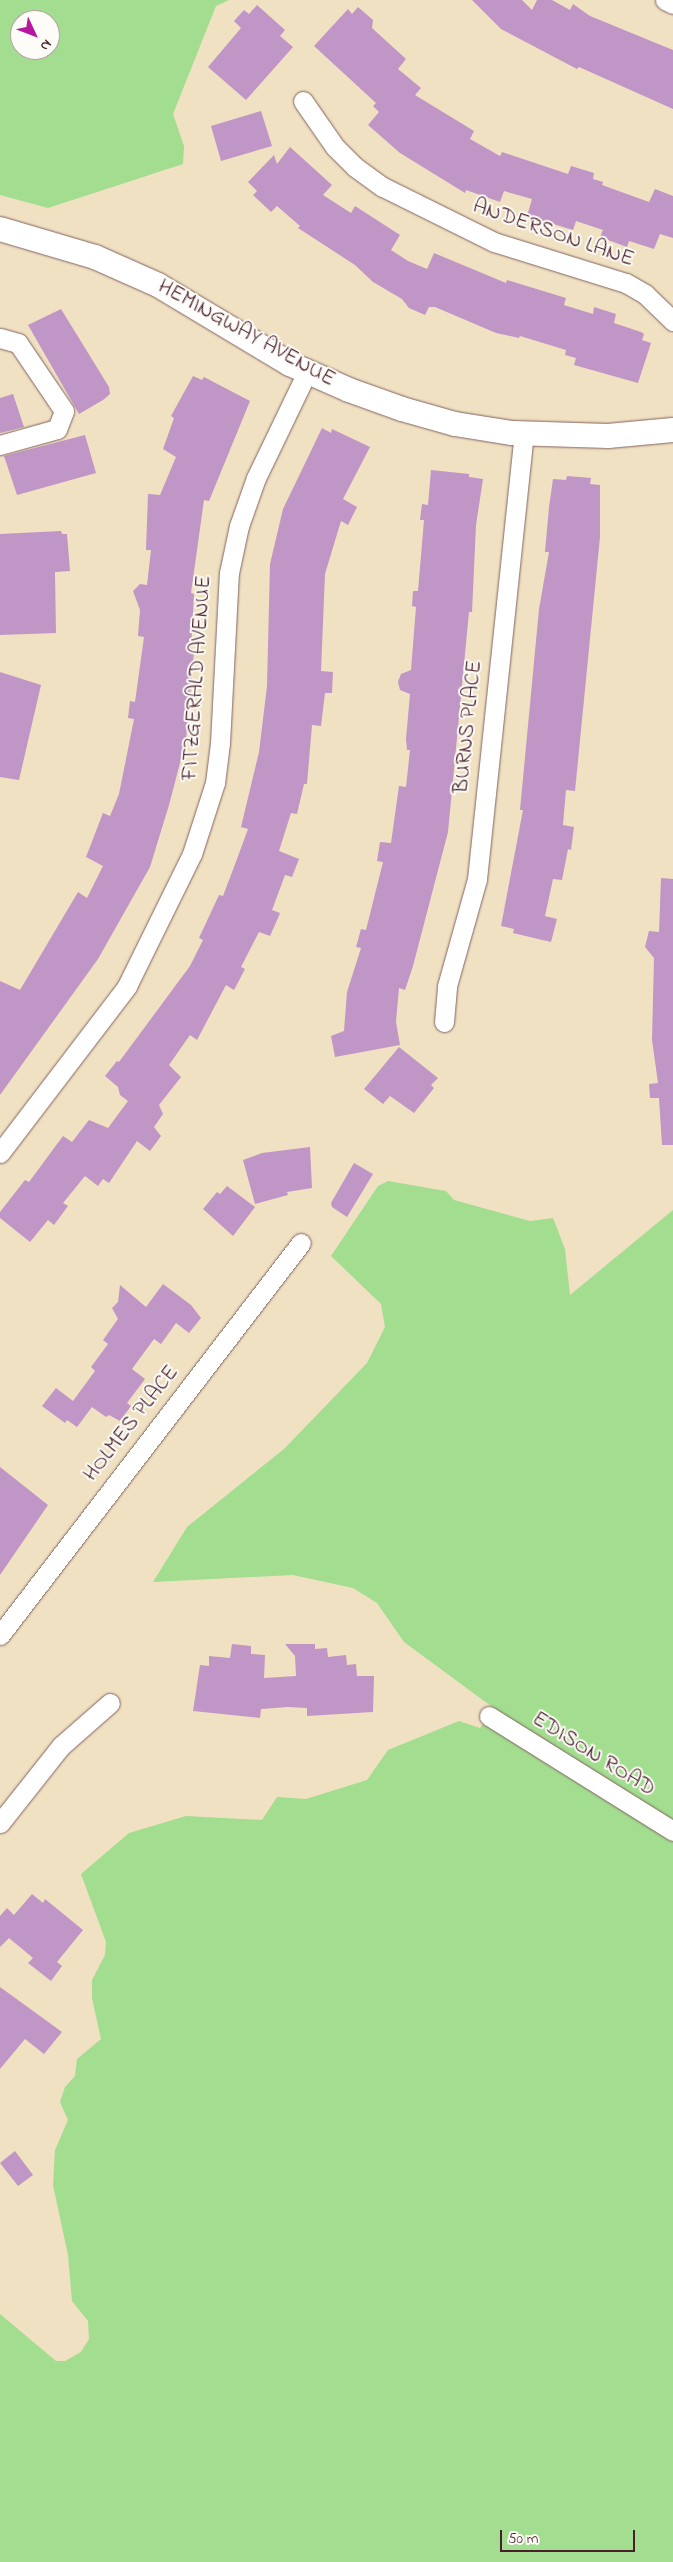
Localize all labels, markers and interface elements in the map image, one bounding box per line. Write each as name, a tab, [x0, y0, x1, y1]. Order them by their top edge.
north arrow	[10, 10, 60, 60]
text: N	[35, 34, 57, 56]
street label: ANDERSON LANE	[469, 194, 637, 274]
street label: HEMINGWAY AVENUE	[153, 274, 339, 394]
street label: FITZGERALD AVENUE	[178, 575, 218, 781]
street label: BURNS PLACE	[449, 659, 489, 795]
street label: HOLMES PLACE	[78, 1361, 186, 1487]
street label: EDISON ROAD	[527, 1707, 659, 1803]
scale bar	[503, 2520, 638, 2552]
text: 50 m	[508, 2528, 538, 2550]

